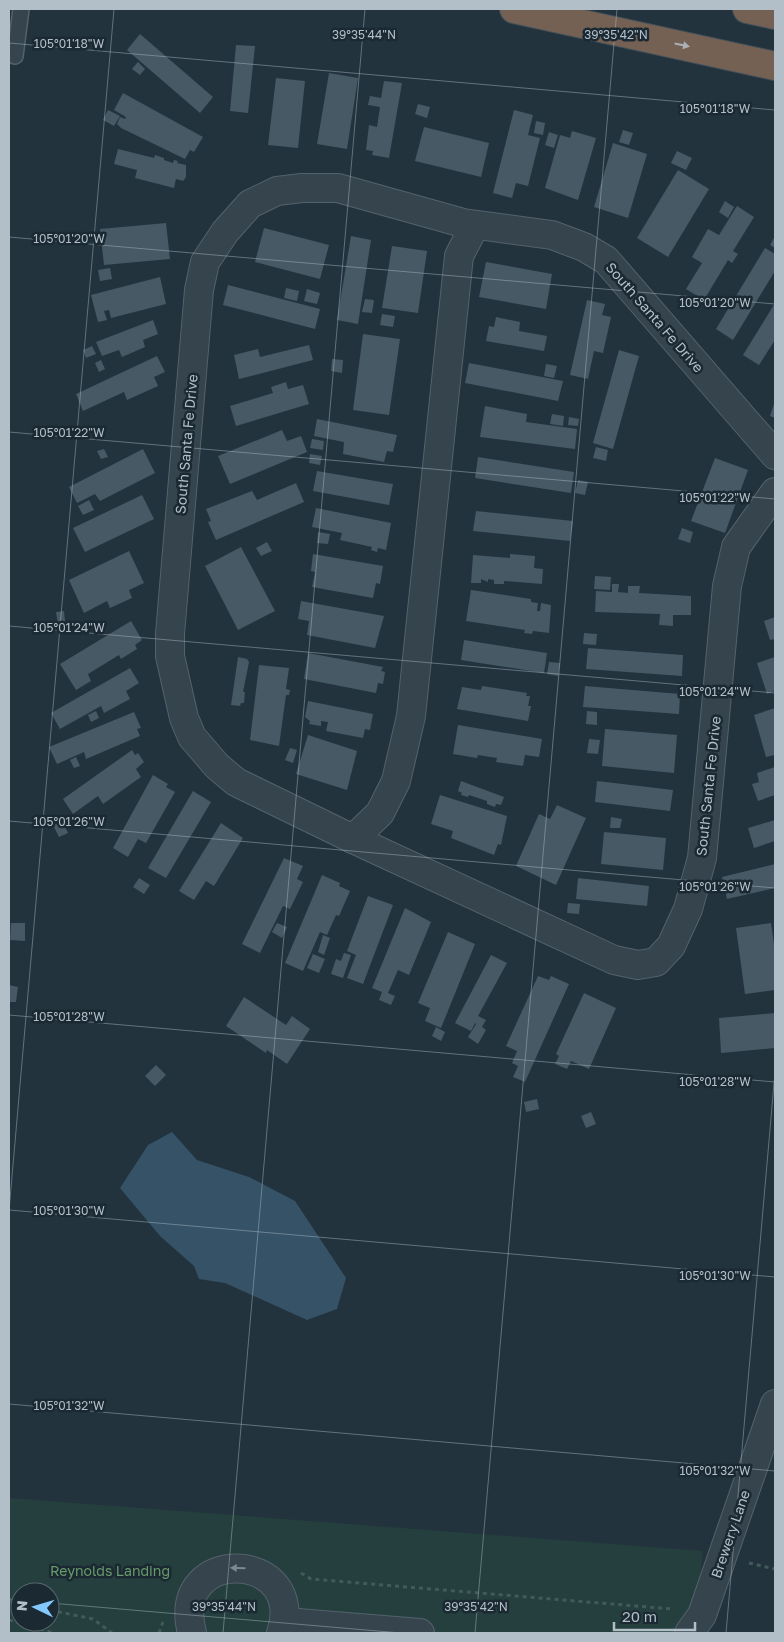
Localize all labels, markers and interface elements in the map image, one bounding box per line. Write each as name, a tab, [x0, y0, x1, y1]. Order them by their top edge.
text: 39°35'44"N	[332, 27, 396, 42]
text: 39°35'42"N	[584, 27, 648, 42]
text: 105°01'18"W	[34, 36, 105, 51]
one-way arrow	[674, 41, 689, 49]
text: 105°01'18"W	[680, 101, 751, 116]
text: 105°01'20"W	[33, 231, 105, 246]
street label: South Santa Fe Drive	[603, 258, 707, 376]
text: 105°01'20"W	[679, 295, 751, 310]
street label: South Santa Fe Drive	[171, 373, 201, 515]
text: 105°01'22"W	[33, 425, 105, 440]
text: 105°01'22"W	[679, 490, 751, 505]
text: 105°01'24"W	[33, 620, 105, 635]
text: 105°01'24"W	[679, 684, 751, 699]
street label: South Santa Fe Drive	[692, 715, 724, 857]
text: 105°01'26"W	[33, 814, 105, 829]
text: 105°01'26"W	[679, 879, 751, 894]
text: 105°01'28"W	[33, 1009, 105, 1024]
text: 105°01'28"W	[679, 1074, 751, 1089]
text: 105°01'30"W	[33, 1203, 105, 1218]
text: 105°01'30"W	[679, 1268, 751, 1283]
text: 105°01'32"W	[33, 1398, 105, 1413]
text: 105°01'32"W	[679, 1463, 751, 1478]
street label: Brewery Lane	[707, 1488, 753, 1580]
park label: Reynolds Landing	[50, 1562, 170, 1579]
one-way arrow	[230, 1564, 246, 1572]
north arrow	[10, 1582, 60, 1632]
text: 39°35'44"N	[192, 1599, 256, 1614]
text: 39°35'42"N	[444, 1599, 508, 1614]
text: N	[13, 1600, 30, 1612]
scale bar	[614, 1600, 695, 1632]
text: 20 m	[622, 1607, 657, 1625]

